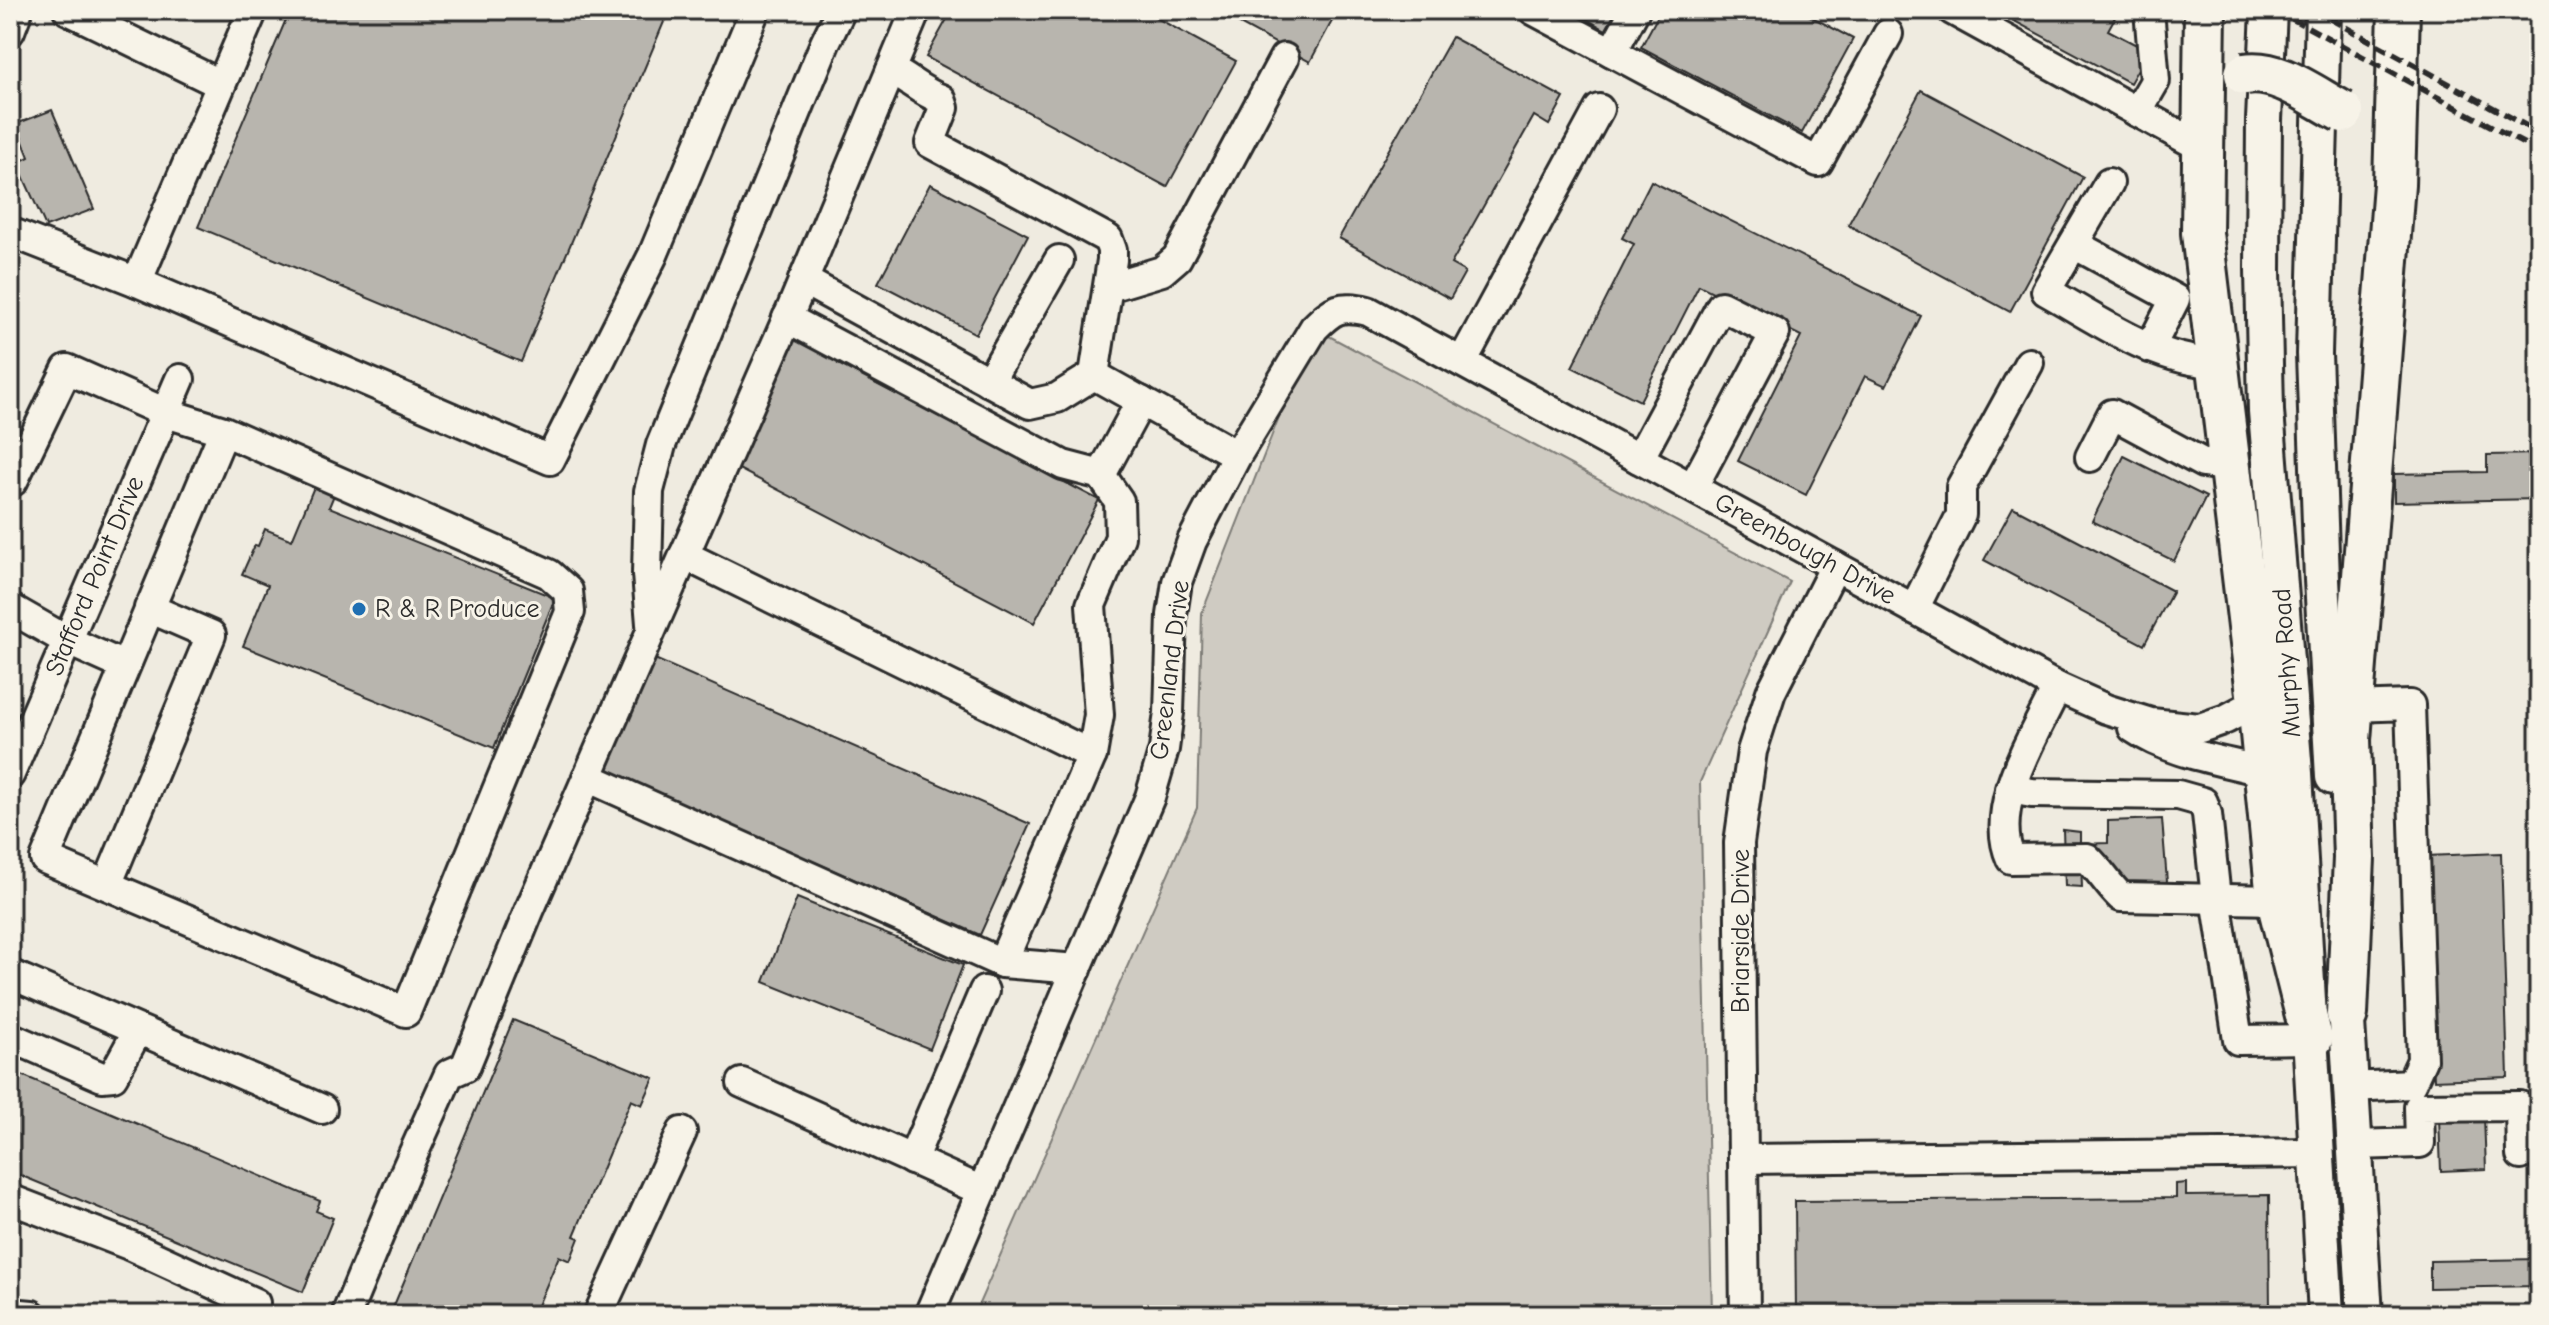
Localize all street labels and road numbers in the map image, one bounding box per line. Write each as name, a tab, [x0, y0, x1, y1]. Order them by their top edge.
street label: Stafford Point Drive	[39, 472, 151, 680]
street label: Greenbough Drive	[1709, 487, 1901, 611]
street label: Greenland Drive	[1144, 578, 1196, 762]
street label: Murphy Road	[2267, 587, 2307, 739]
street label: Briarside Drive	[1726, 849, 1756, 1013]

